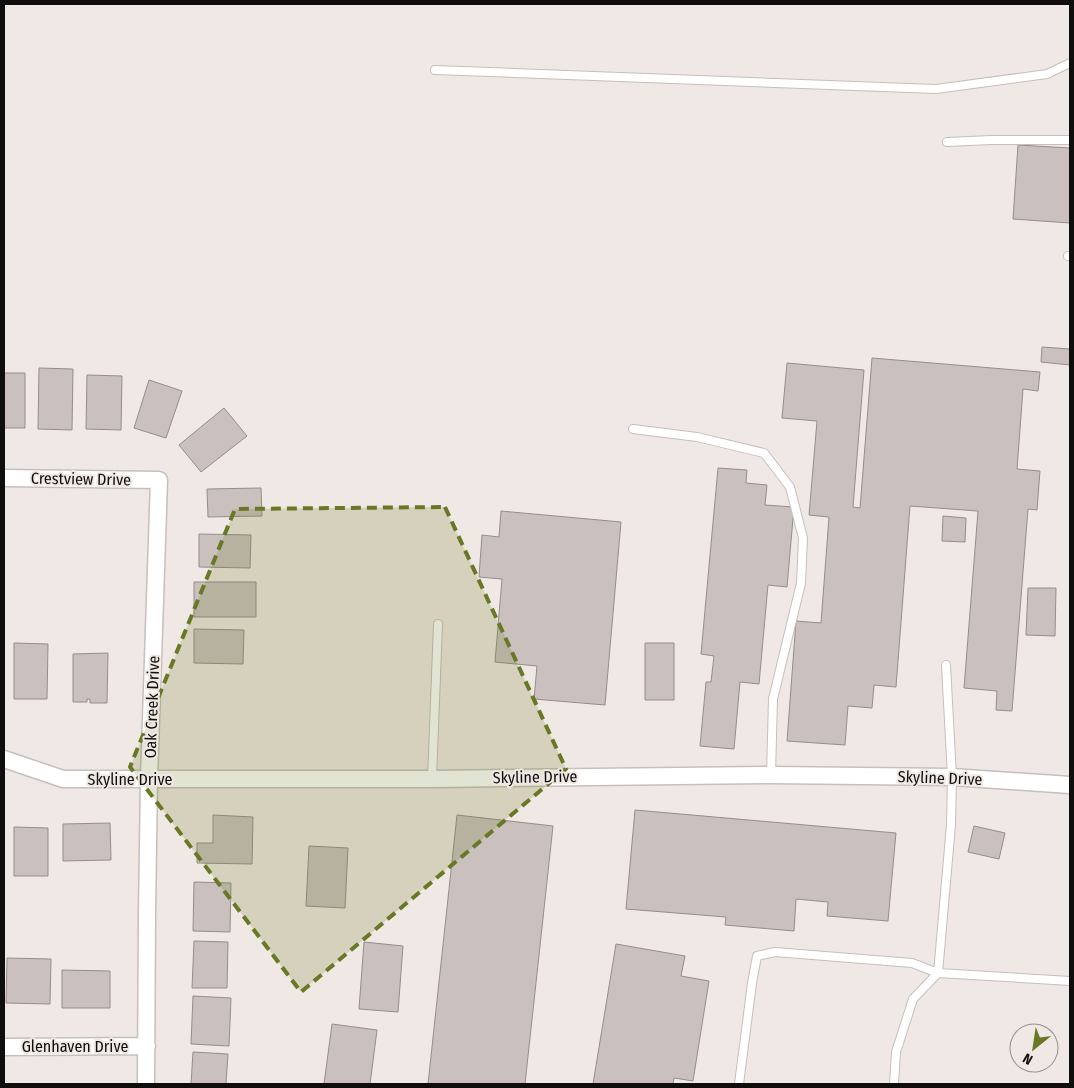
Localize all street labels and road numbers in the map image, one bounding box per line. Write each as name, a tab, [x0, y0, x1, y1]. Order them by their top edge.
street label: Crestview Drive	[31, 469, 131, 489]
street label: Oak Creek Drive	[141, 655, 163, 759]
street label: Skyline Drive	[492, 767, 578, 787]
street label: Skyline Drive	[897, 767, 983, 789]
street label: Skyline Drive	[88, 770, 172, 789]
street label: Glenhaven Drive	[22, 1037, 128, 1056]

